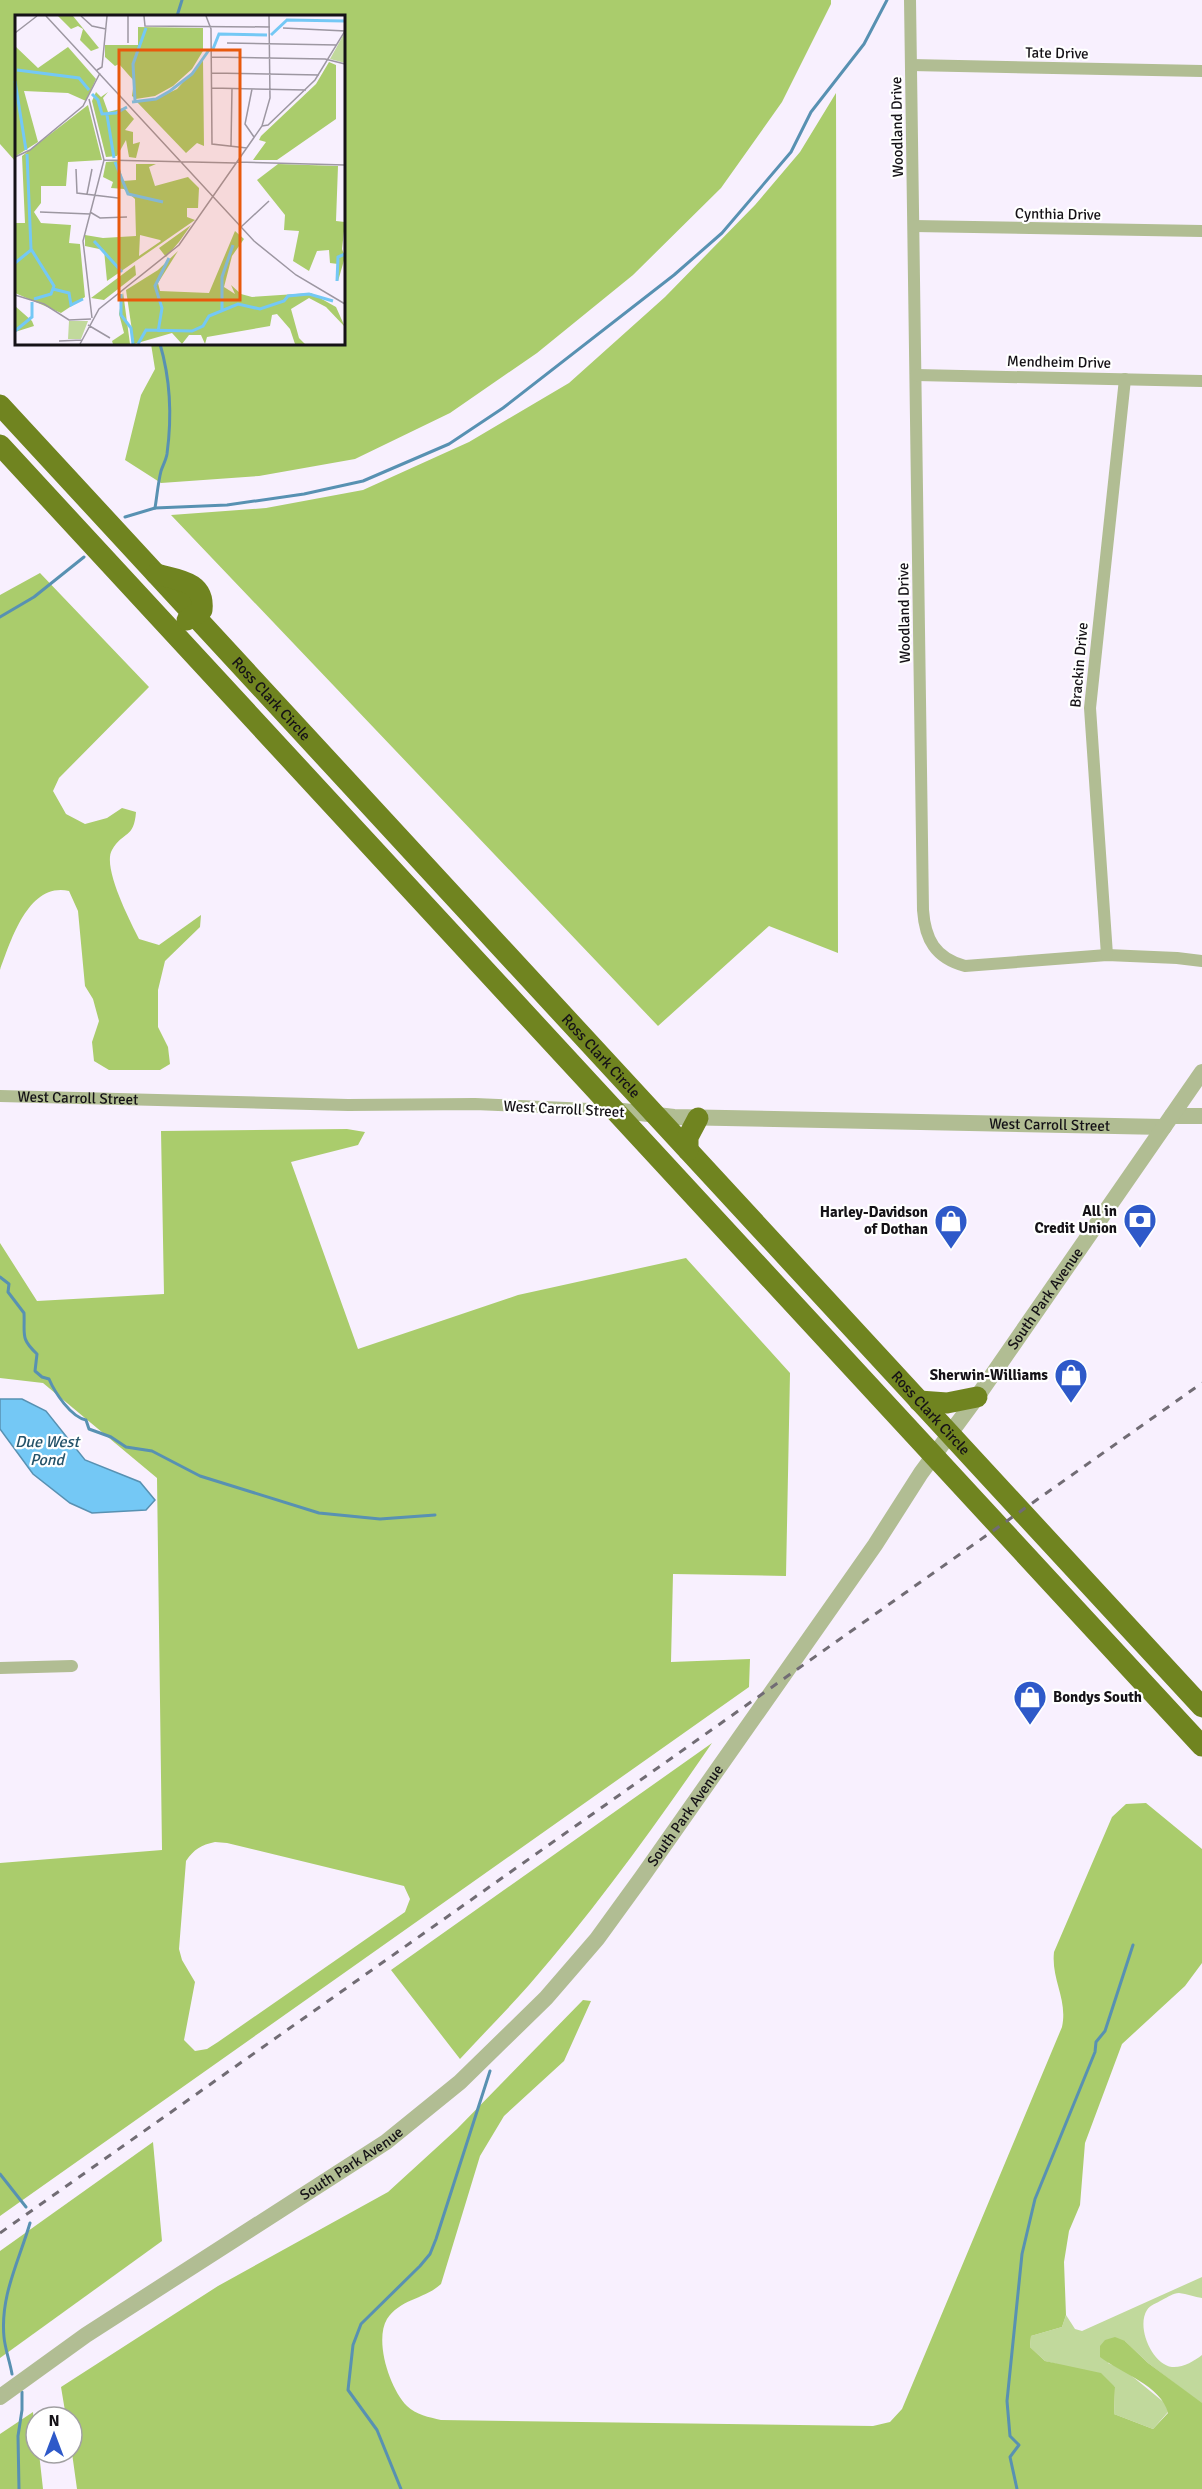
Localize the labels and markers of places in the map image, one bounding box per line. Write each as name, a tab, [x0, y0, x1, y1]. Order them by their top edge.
place label: All in Credit Union	[1034, 1202, 1117, 1237]
bank icon: All in Credit Union	[1122, 1202, 1158, 1249]
place label: Harley-Davidson of Dothan	[820, 1203, 928, 1238]
shop icon: Harley-Davidson of Dothan	[933, 1203, 969, 1250]
shop icon: Sherwin-Williams	[1053, 1357, 1089, 1404]
place label: Sherwin-Williams	[930, 1366, 1048, 1384]
shop icon: Bondys South	[1012, 1679, 1048, 1726]
place label: Bondys South	[1053, 1688, 1142, 1706]

